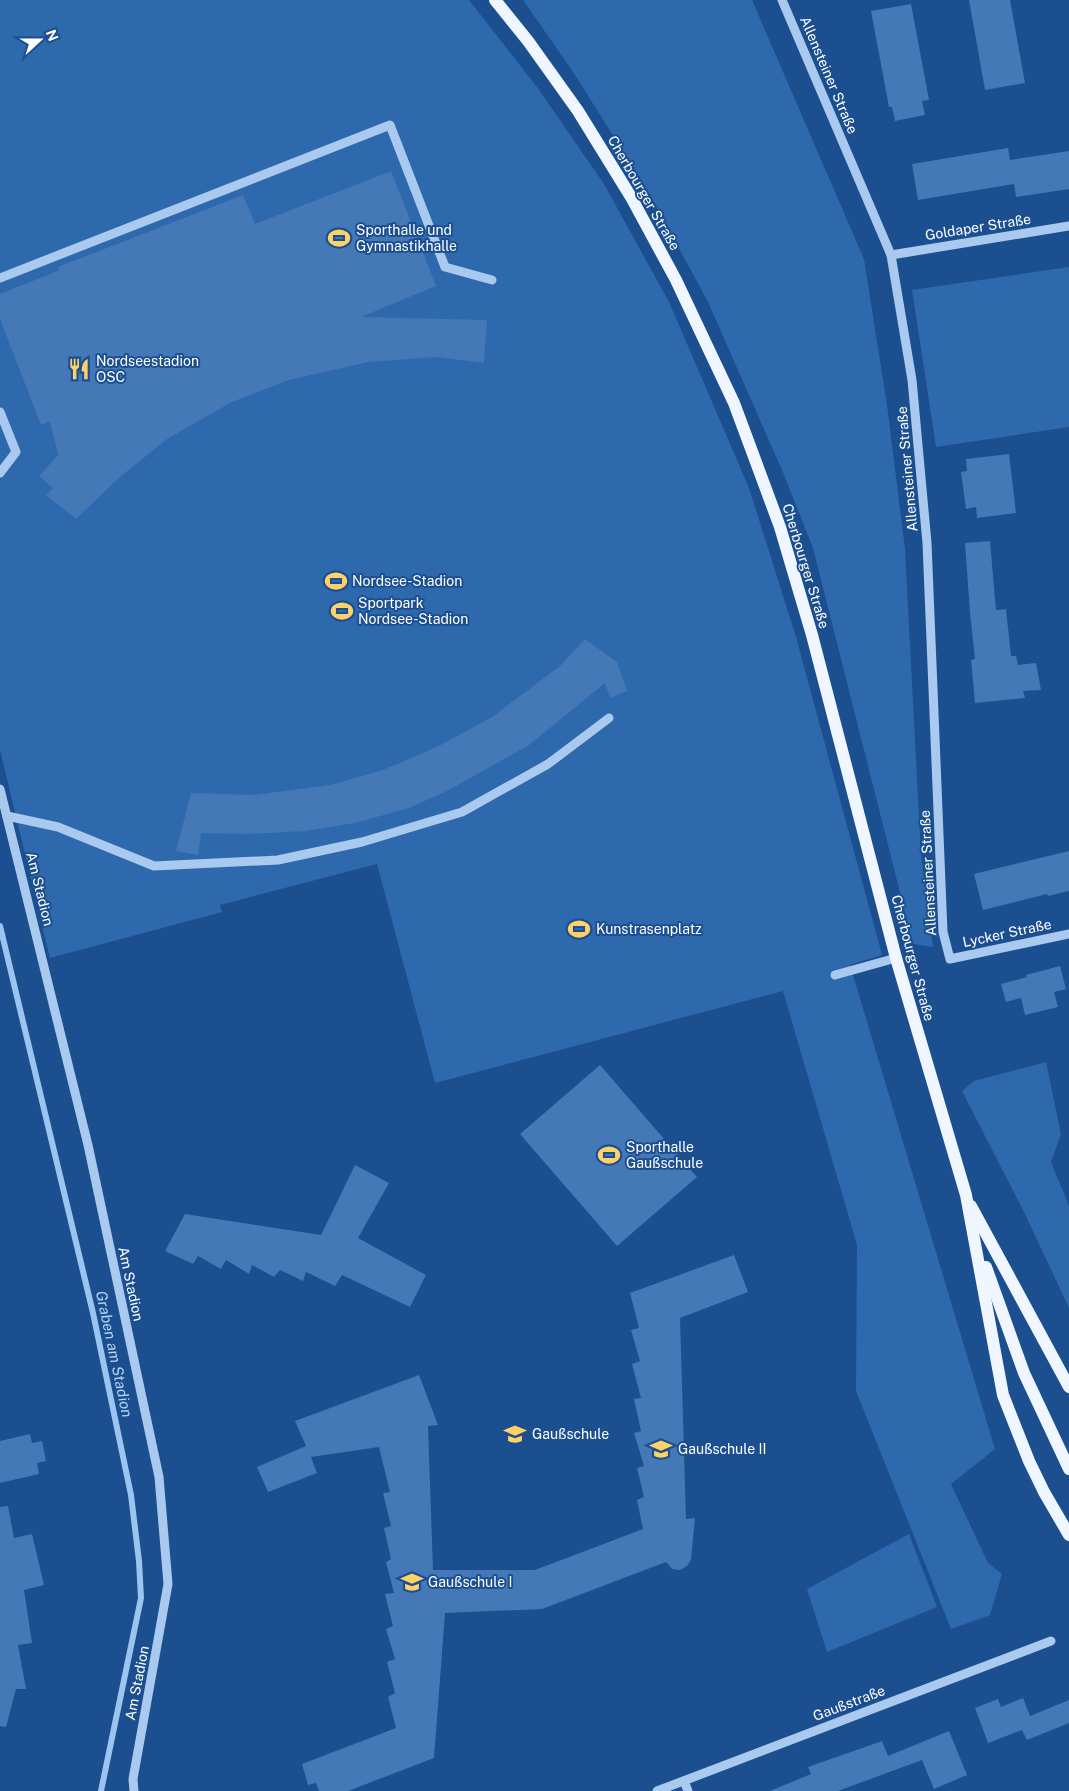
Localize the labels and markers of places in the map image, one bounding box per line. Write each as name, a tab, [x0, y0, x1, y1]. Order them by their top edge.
place label: Sporthalle und Gymnastikhalle	[356, 222, 457, 254]
sports icon: Sporthalle und Gymnastikhalle	[326, 225, 352, 251]
place label: Nordseestadion OSC	[96, 353, 199, 385]
restaurant icon: Nordseestadion OSC	[66, 356, 92, 382]
sports icon: Nordsee-Stadion	[323, 568, 349, 594]
place label: Nordsee-Stadion	[352, 573, 462, 589]
place label: Sportpark Nordsee-Stadion	[358, 595, 468, 627]
sports icon: Sportpark Nordsee-Stadion	[329, 598, 355, 624]
sports icon: Kunstrasenplatz	[566, 916, 592, 942]
place label: Kunstrasenplatz	[596, 921, 702, 937]
place label: Sporthalle Gaußschule	[626, 1139, 703, 1171]
sports icon: Sporthalle Gaußschule	[596, 1142, 622, 1168]
school or university icon: Gaußschule	[502, 1421, 528, 1447]
place label: Gaußschule	[532, 1426, 609, 1442]
school or university icon: Gaußschule II	[648, 1436, 674, 1462]
place label: Gaußschule II	[678, 1441, 766, 1457]
school or university icon: Gaußschule I	[399, 1569, 425, 1595]
place label: Gaußschule I	[428, 1574, 512, 1590]

